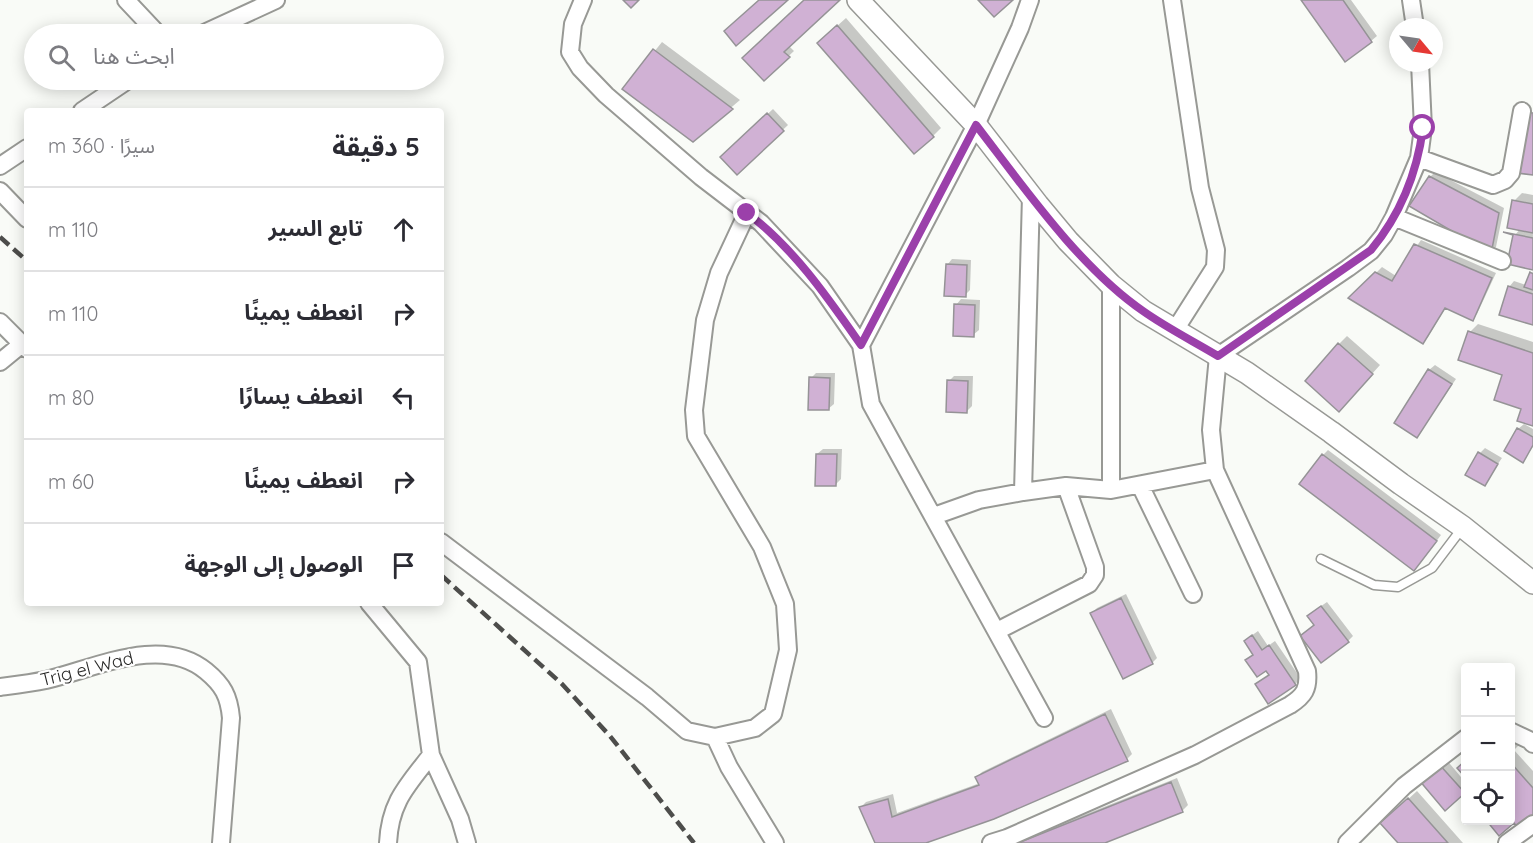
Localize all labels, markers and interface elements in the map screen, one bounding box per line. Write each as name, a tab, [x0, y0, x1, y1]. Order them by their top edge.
north arrow	[1389, 18, 1443, 72]
search box	[24, 24, 444, 90]
icon: search	[45, 41, 78, 74]
text: ابحث هنا	[93, 42, 175, 70]
route start	[1409, 114, 1435, 140]
text: 5 دقيقة	[332, 130, 420, 163]
text: سيرًا · 360 m	[48, 133, 155, 158]
route end	[733, 199, 759, 225]
icon: ahead	[387, 213, 420, 246]
text: تابع السير	[269, 214, 363, 242]
text: 110 m	[48, 217, 98, 242]
icon: right	[387, 297, 420, 330]
text: انعطف يمينًا	[244, 298, 363, 326]
text: 110 m	[48, 301, 98, 326]
icon: left	[387, 381, 420, 414]
text: انعطف يسارًا	[239, 382, 363, 410]
text: 80 m	[48, 385, 94, 410]
icon: right	[387, 465, 420, 498]
text: انعطف يمينًا	[244, 466, 363, 494]
text: 60 m	[48, 469, 94, 494]
icon: arrive	[387, 549, 420, 582]
text: الوصول إلى الوجهة	[185, 550, 363, 578]
street label: Trig el Wad	[38, 646, 136, 691]
map controls	[1461, 663, 1515, 825]
button: +	[1461, 663, 1515, 717]
button: −	[1461, 717, 1515, 771]
button: locate	[1461, 771, 1515, 825]

